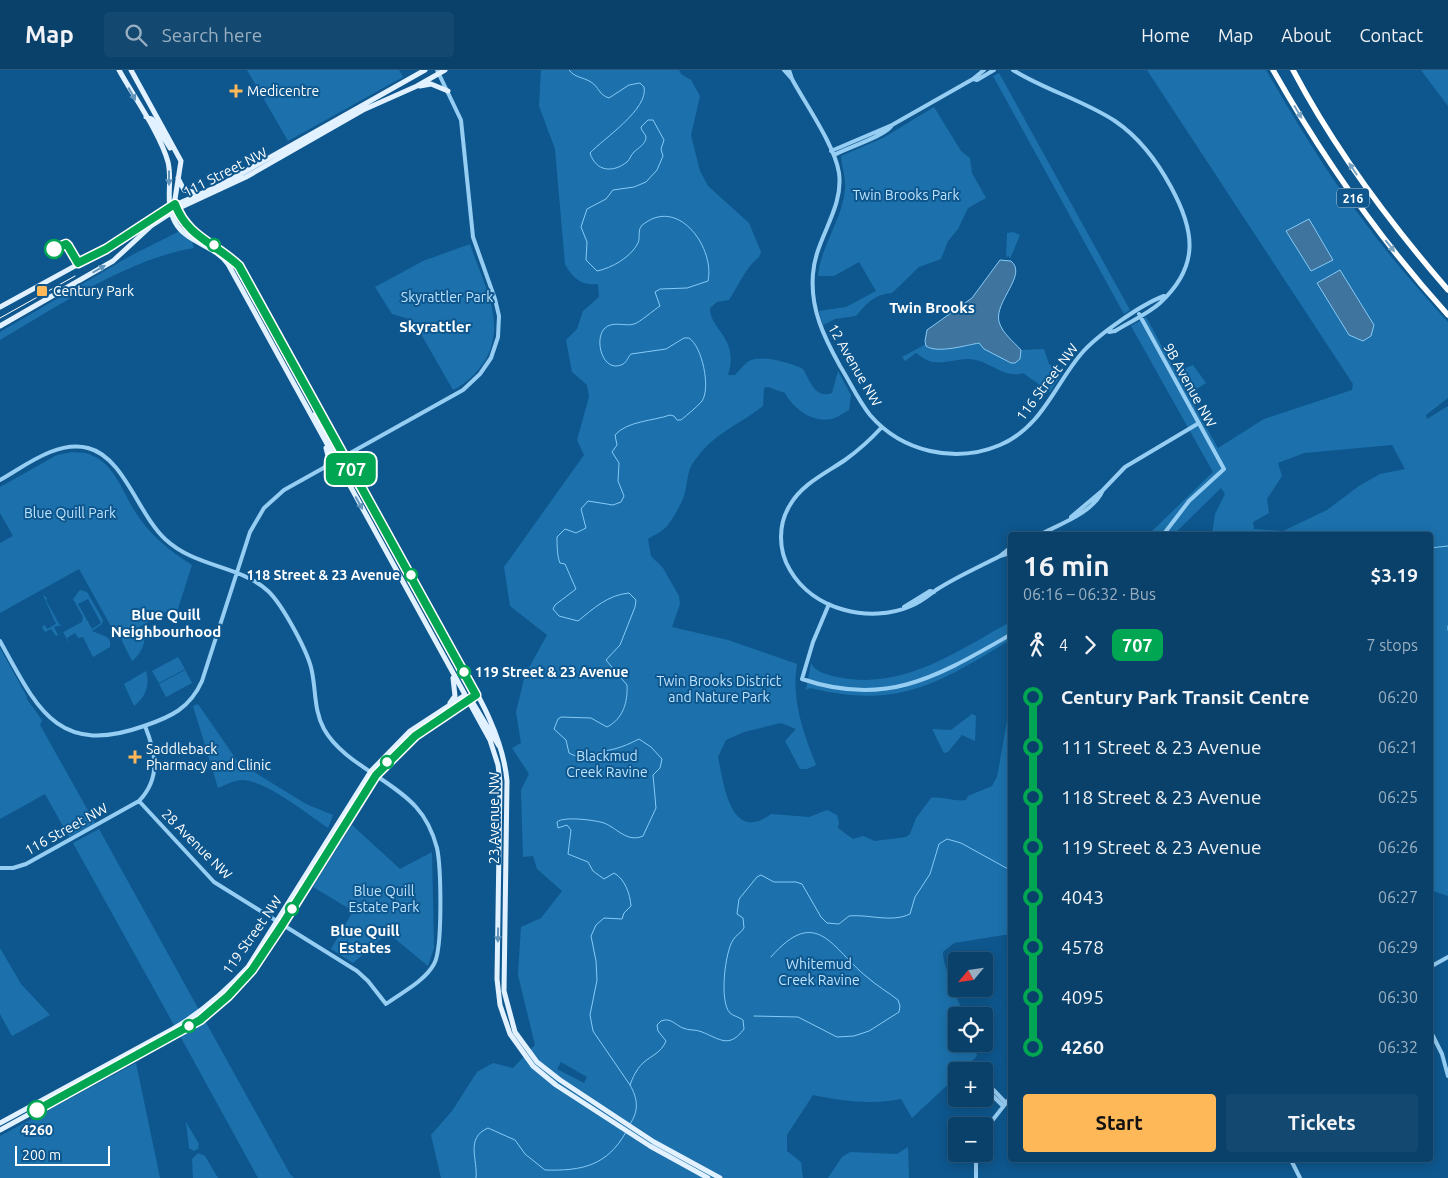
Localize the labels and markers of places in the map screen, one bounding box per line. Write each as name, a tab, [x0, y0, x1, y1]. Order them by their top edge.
place label: Medicentre	[247, 83, 319, 99]
marker: Medicentre	[229, 84, 243, 98]
unlabelled marker	[207, 238, 221, 252]
unlabelled marker	[44, 239, 64, 259]
place label: Century Park	[53, 283, 134, 299]
marker: Century Park	[35, 284, 49, 298]
place label: 118 Street & 23 Avenue	[246, 567, 400, 583]
marker: 118 Street & 23 Avenue	[404, 568, 418, 582]
place label: 119 Street & 23 Avenue	[475, 664, 629, 680]
marker: 119 Street & 23 Avenue	[457, 665, 471, 679]
place label: Saddleback Pharmacy and Clinic	[146, 741, 271, 773]
marker: Saddleback Pharmacy and Clinic	[128, 750, 142, 764]
unlabelled marker	[380, 755, 394, 769]
unlabelled marker	[285, 902, 299, 916]
unlabelled marker	[182, 1019, 196, 1033]
marker: 4260	[27, 1100, 47, 1120]
place label: 4260	[21, 1122, 53, 1138]

